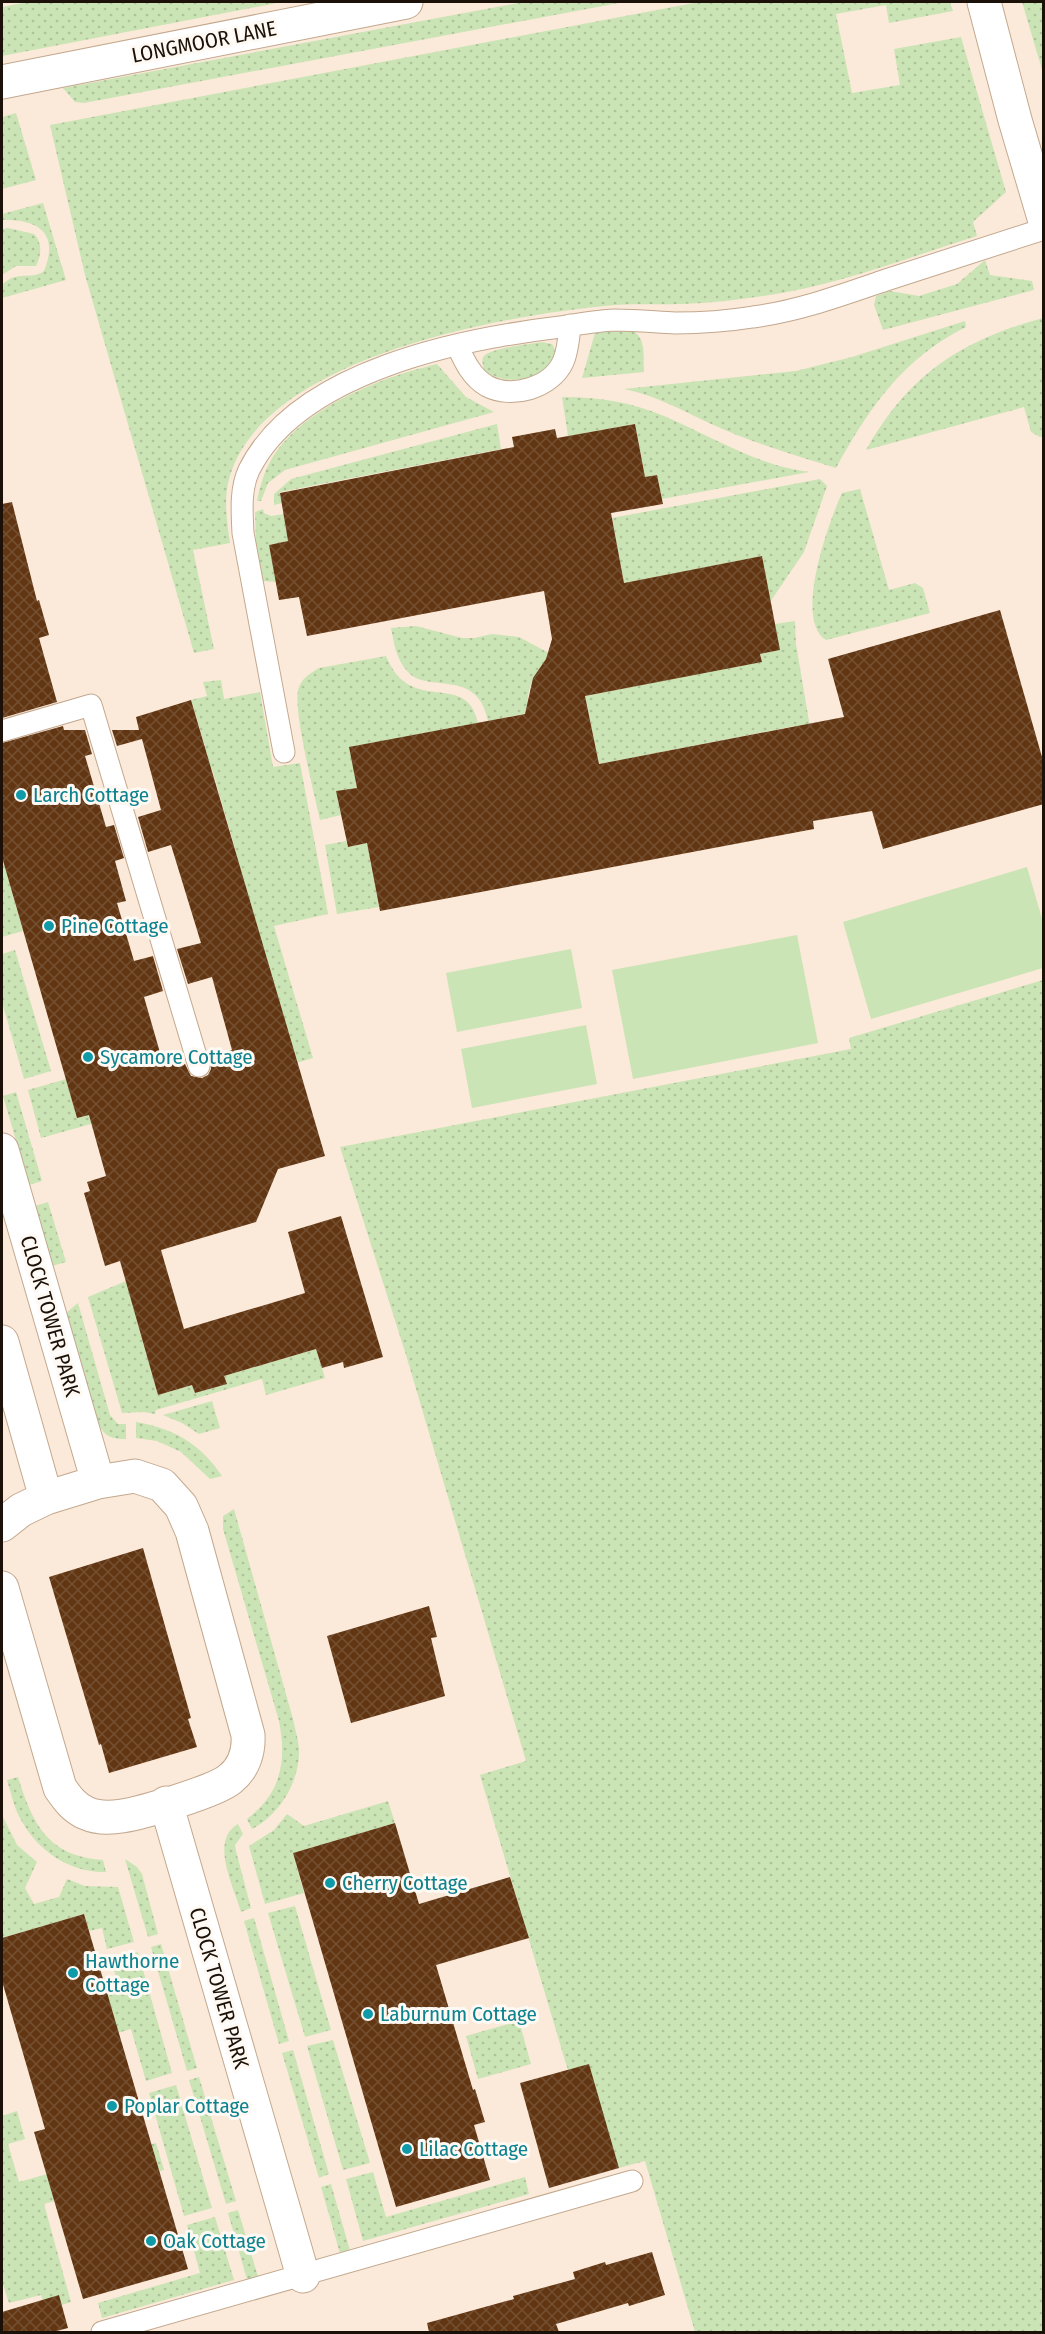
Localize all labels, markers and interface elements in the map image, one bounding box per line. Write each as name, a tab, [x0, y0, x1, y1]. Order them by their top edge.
street label: LONGMOOR LANE	[129, 15, 279, 69]
place label: Larch Cottage	[33, 782, 149, 808]
marker: Larch Cottage	[14, 788, 28, 802]
place label: Pine Cottage	[61, 913, 169, 939]
marker: Pine Cottage	[42, 919, 56, 933]
place label: Sycamore Cottage	[100, 1044, 253, 1070]
marker: Sycamore Cottage	[81, 1050, 95, 1064]
street label: CLOCK TOWER PARK	[15, 1232, 86, 1400]
place label: Cherry Cottage	[342, 1870, 468, 1896]
marker: Cherry Cottage	[323, 1876, 337, 1890]
street label: CLOCK TOWER PARK	[184, 1904, 255, 2072]
place label: Hawthorne Cottage	[85, 1948, 179, 1998]
marker: Hawthorne Cottage	[66, 1966, 80, 1980]
place label: Laburnum Cottage	[380, 2001, 537, 2027]
marker: Laburnum Cottage	[361, 2007, 375, 2021]
place label: Poplar Cottage	[124, 2093, 249, 2119]
marker: Poplar Cottage	[105, 2099, 119, 2113]
place label: Lilac Cottage	[419, 2136, 528, 2162]
marker: Lilac Cottage	[400, 2142, 414, 2156]
place label: Oak Cottage	[163, 2228, 266, 2254]
marker: Oak Cottage	[144, 2234, 158, 2248]

